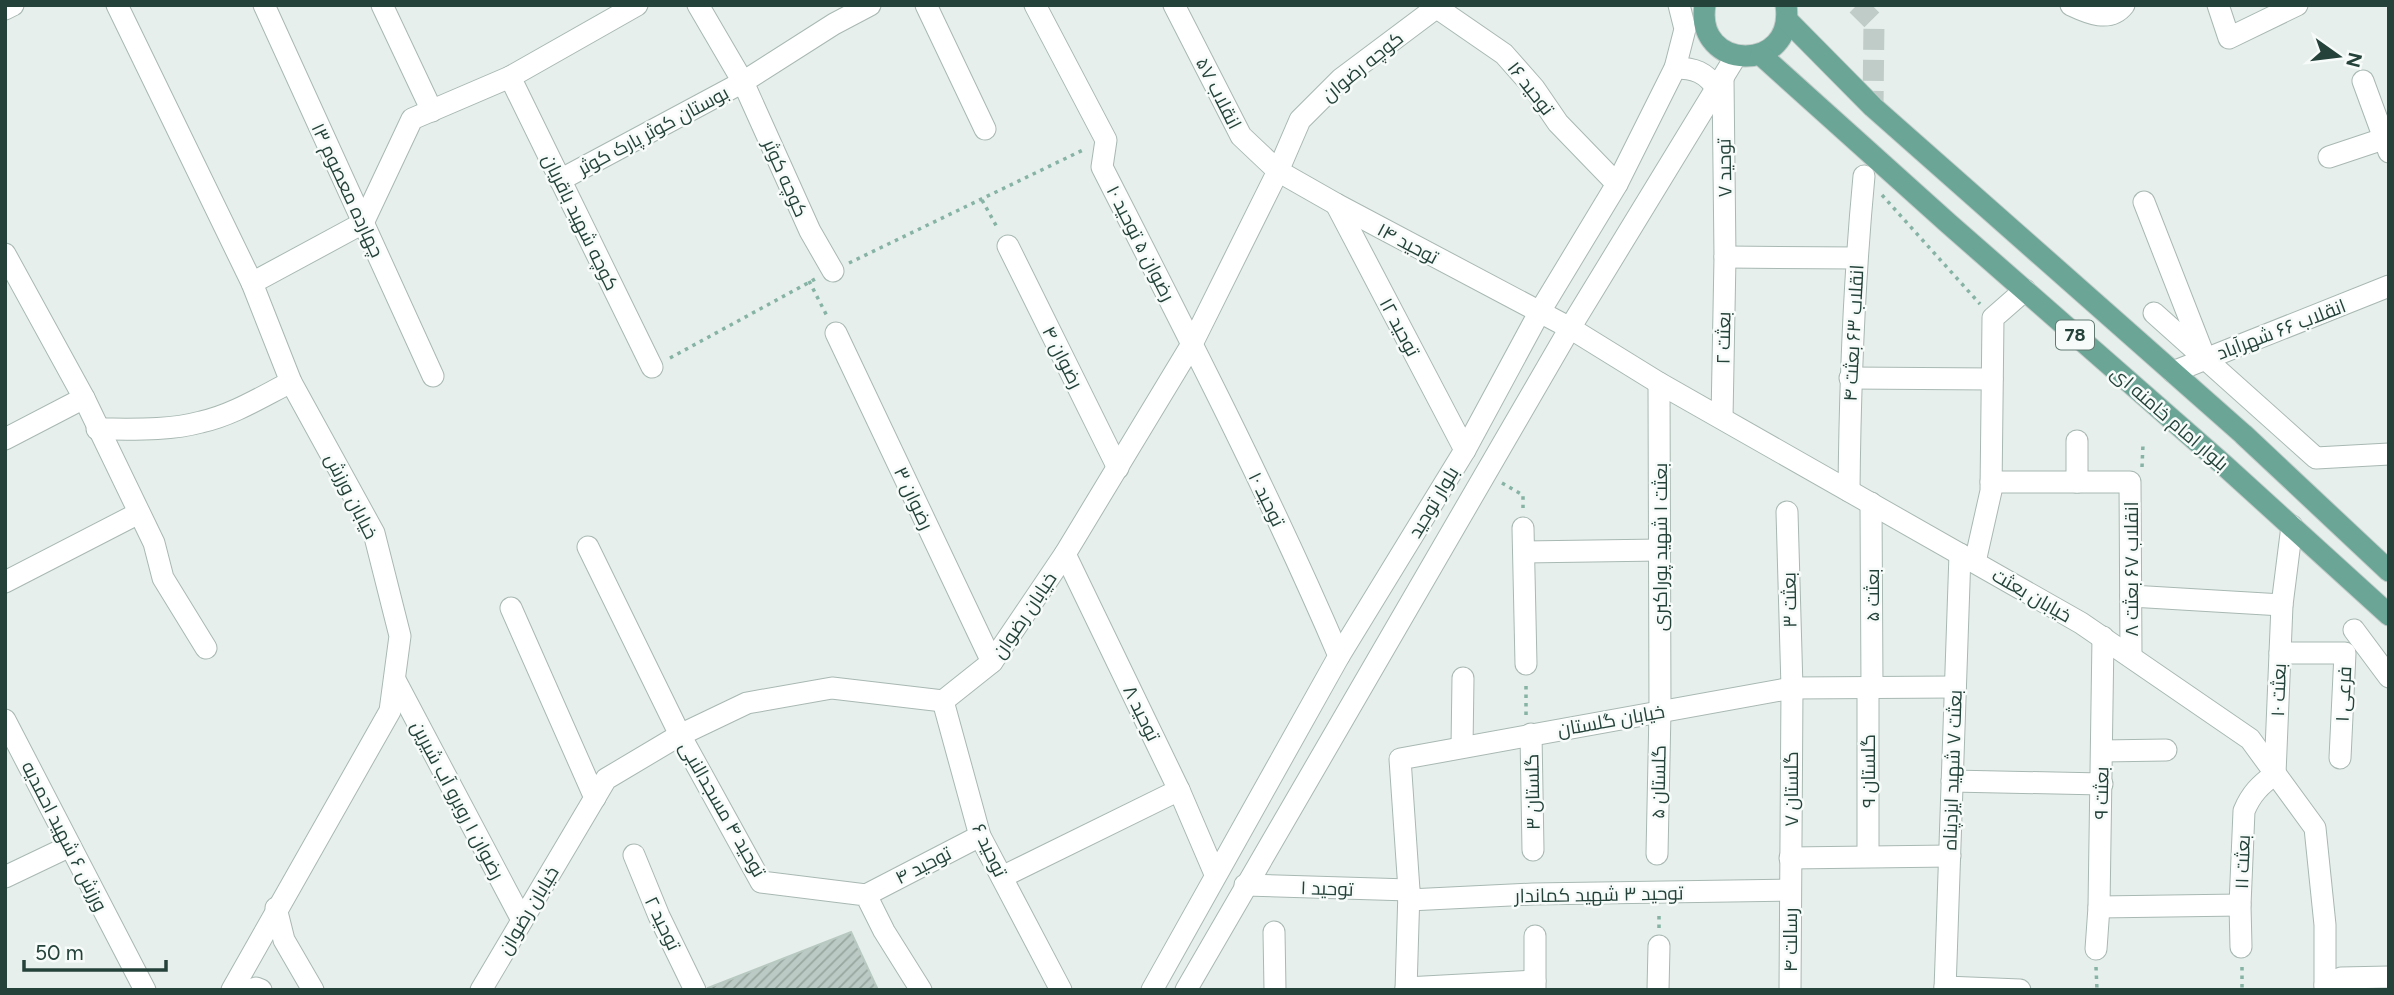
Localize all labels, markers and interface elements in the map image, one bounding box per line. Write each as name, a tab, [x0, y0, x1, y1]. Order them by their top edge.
north arrow	[2303, 21, 2373, 91]
street label: کوچه رضوان	[1317, 26, 1408, 107]
text: N	[2341, 50, 2367, 70]
street label: انقلاب ۵۷	[1191, 54, 1246, 133]
street label: توحید ۱۶	[1502, 57, 1559, 120]
street label: بوستان کوثر پارک کوثر	[573, 81, 733, 181]
street label: چهارده معصوم ۱۳	[305, 119, 389, 262]
street label: کوچه کوثر	[757, 135, 813, 221]
street label: توحید ۷	[1712, 138, 1737, 198]
street label: کوچه شهید باقریان	[537, 150, 624, 295]
street label: رضوان ۵ توحید ۱۰	[1102, 182, 1180, 305]
street label: توحید ۱۴	[1373, 218, 1442, 269]
street label: انقلاب ۶۳ بعثت ۴	[1838, 264, 1869, 402]
street label: توحید ۱۲	[1375, 294, 1424, 360]
street label: انقلاب ۶۶ شهرآباد	[2213, 294, 2349, 365]
street label: بعثت ۲	[1712, 311, 1735, 365]
road number: 78	[2056, 320, 2094, 349]
street label: رضوان ۴	[1037, 322, 1088, 392]
street label: بلوار امام خامنه ای	[2105, 361, 2233, 477]
street label: خیابان ورزش	[320, 450, 383, 543]
street label: بلوار توحید	[1403, 462, 1464, 542]
street label: رضوان ۳	[889, 463, 938, 533]
street label: بعثت ۱ شهید پوراکبری	[1649, 463, 1673, 631]
street label: توحید ۱۰	[1244, 468, 1290, 530]
street label: انقلاب ۶۷ بعثت ۸	[2120, 501, 2143, 637]
street label: خیابان بعثت	[1988, 563, 2076, 627]
street label: خیابان رضوان	[987, 568, 1062, 663]
street label: بعثت ۵	[1861, 568, 1884, 622]
street label: بعثت ۳	[1778, 572, 1801, 628]
street label: بعثت ۱۰	[2266, 663, 2291, 717]
street label: فرعی ۱	[2331, 666, 2356, 723]
street label: توحید ۸	[1118, 682, 1165, 745]
street label: بعثت ۷ شهید ایزدپناه	[1938, 689, 1968, 851]
street label: خیابان گلستان	[1556, 700, 1667, 741]
street label: رضوان ۱ روبرو آب شیرین	[406, 717, 509, 883]
street label: گلستان ۹	[1857, 734, 1880, 808]
street label: توحید ۴ مسجدالنبی	[674, 737, 771, 881]
street label: گلستان ۵	[1646, 745, 1671, 819]
street label: گلستان ۷	[1780, 751, 1803, 827]
street label: گلستان ۳	[1520, 754, 1545, 830]
street label: ورزش ۶ شهید احمدیه	[17, 757, 112, 915]
street label: بعثت ۹	[2090, 766, 2113, 820]
street label: توحید ۶	[967, 820, 1012, 881]
street label: بعثت ۱۱	[2230, 834, 2255, 890]
street label: توحید ۴	[891, 842, 955, 889]
street label: خیابان رضوان	[493, 862, 564, 959]
street label: توحید ۱	[1300, 876, 1354, 901]
street label: توحید ۳ شهید کماندار	[1513, 882, 1684, 907]
street label: توحید ۲	[640, 893, 685, 954]
street label: رسالت ۴	[1779, 908, 1802, 972]
scale bar	[24, 928, 166, 972]
text: 50 m	[35, 940, 84, 965]

